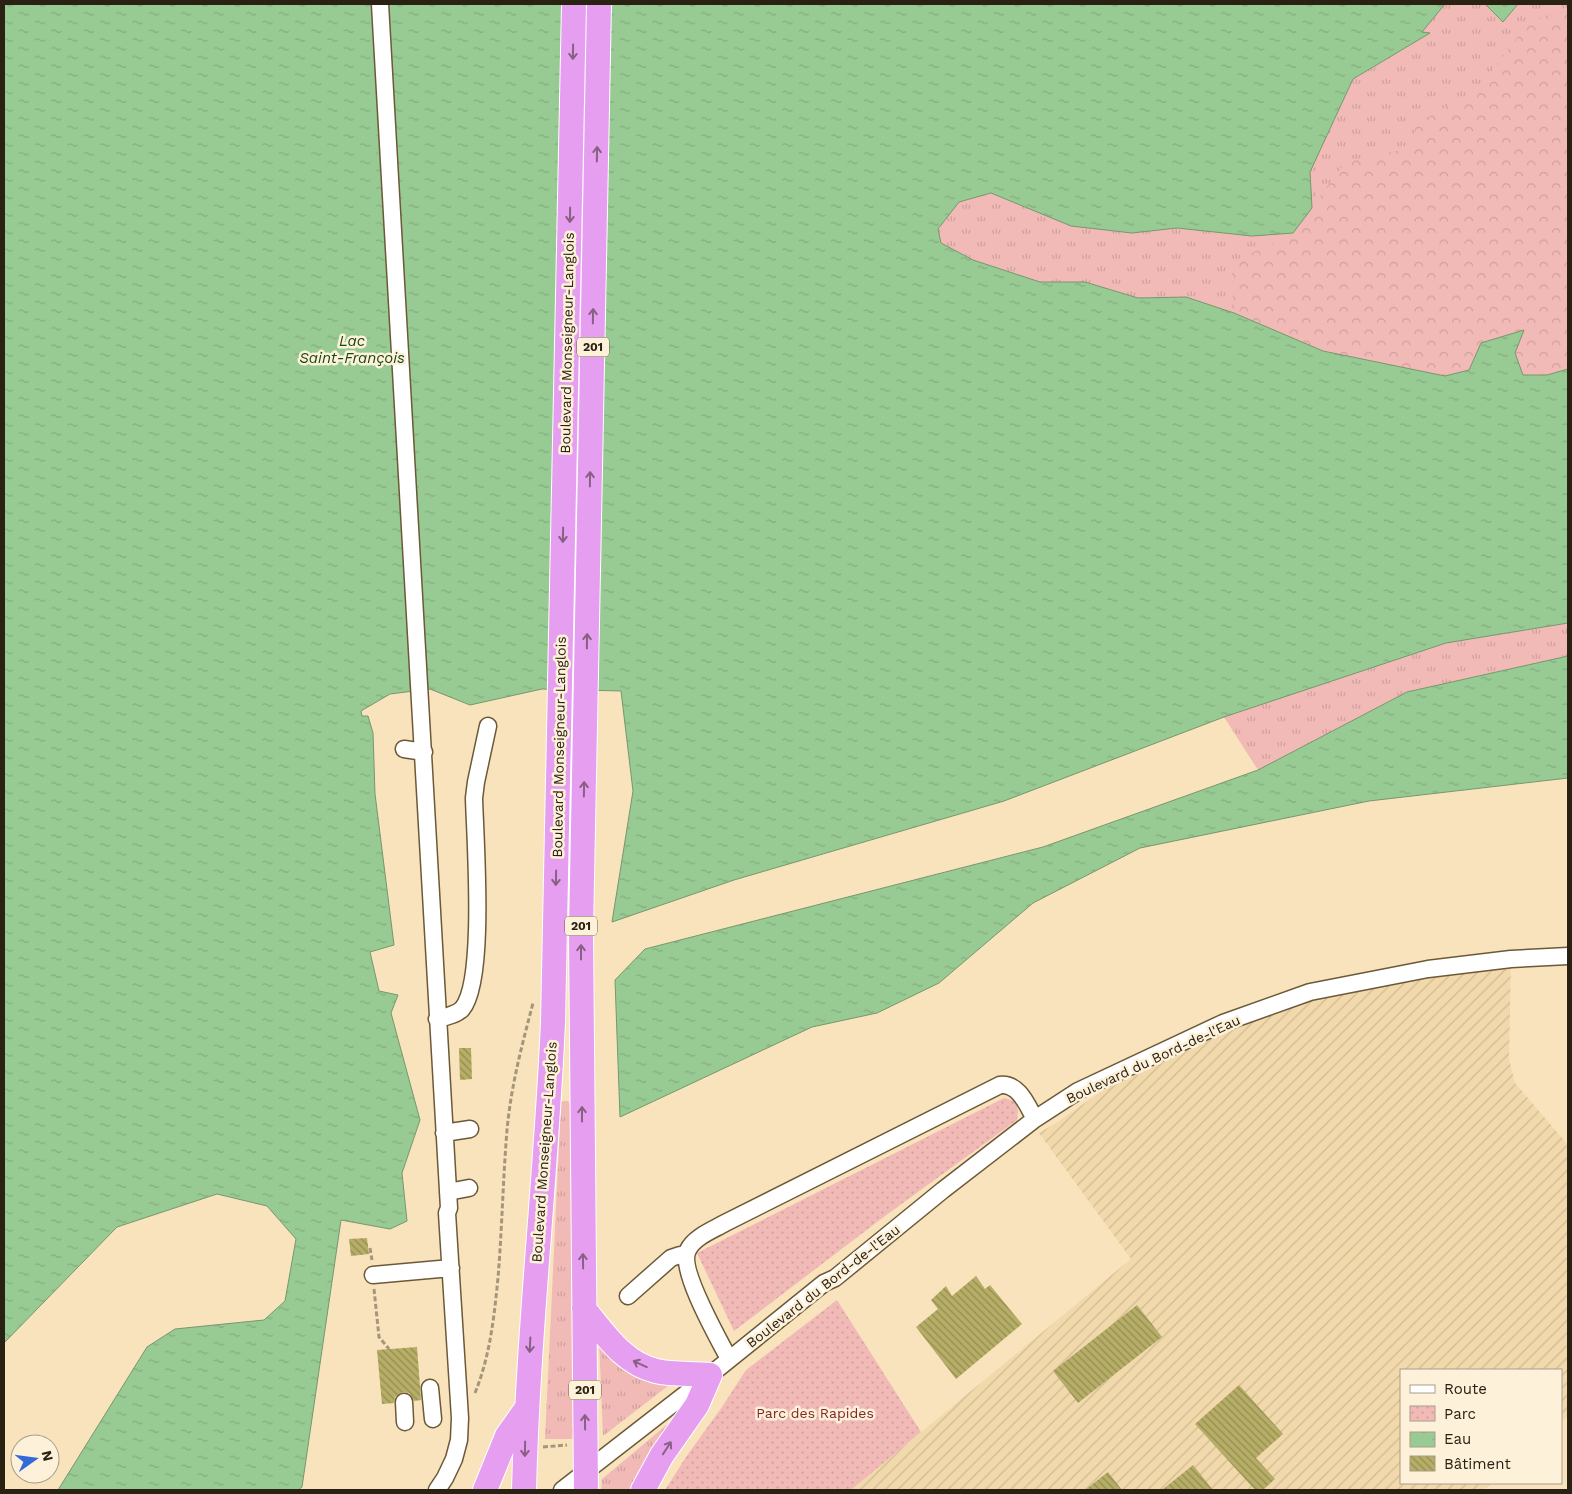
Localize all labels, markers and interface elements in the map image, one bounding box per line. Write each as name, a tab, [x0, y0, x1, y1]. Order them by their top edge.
one-way arrow	[568, 44, 577, 60]
one-way arrow	[592, 146, 601, 162]
one-way arrow	[565, 207, 574, 223]
street label: Boulevard Monseigneur-Langlois	[557, 232, 577, 454]
one-way arrow	[589, 308, 598, 324]
water label: Lac Saint-François	[299, 332, 405, 367]
road number: 201	[577, 338, 609, 357]
one-way arrow	[586, 471, 595, 487]
one-way arrow	[559, 527, 568, 543]
one-way arrow	[582, 633, 592, 650]
street label: Boulevard Monseigneur-Langlois	[549, 636, 569, 858]
one-way arrow	[579, 781, 589, 798]
one-way arrow	[551, 870, 561, 886]
road number: 201	[565, 916, 597, 936]
one-way arrow	[577, 944, 586, 960]
street label: Boulevard du Bord-de-l'Eau	[1063, 1012, 1243, 1106]
street label: Boulevard Monseigneur-Langlois	[528, 1041, 560, 1263]
one-way arrow	[577, 1106, 587, 1122]
street label: Boulevard du Bord-de-l'Eau	[743, 1221, 903, 1351]
one-way arrow	[578, 1253, 588, 1269]
one-way arrow	[525, 1337, 534, 1353]
one-way arrow	[633, 1359, 648, 1368]
legend	[1400, 1369, 1562, 1484]
road number: 201	[569, 1380, 601, 1400]
text: Route	[1444, 1380, 1487, 1398]
park label: Parc des Rapides	[756, 1405, 874, 1421]
text: Parc	[1444, 1405, 1476, 1423]
one-way arrow	[581, 1414, 590, 1430]
text: Eau	[1444, 1430, 1471, 1448]
north arrow	[10, 1434, 60, 1484]
one-way arrow	[520, 1441, 530, 1457]
one-way arrow	[662, 1441, 672, 1455]
text: N	[39, 1449, 57, 1463]
text: Bâtiment	[1444, 1455, 1511, 1473]

